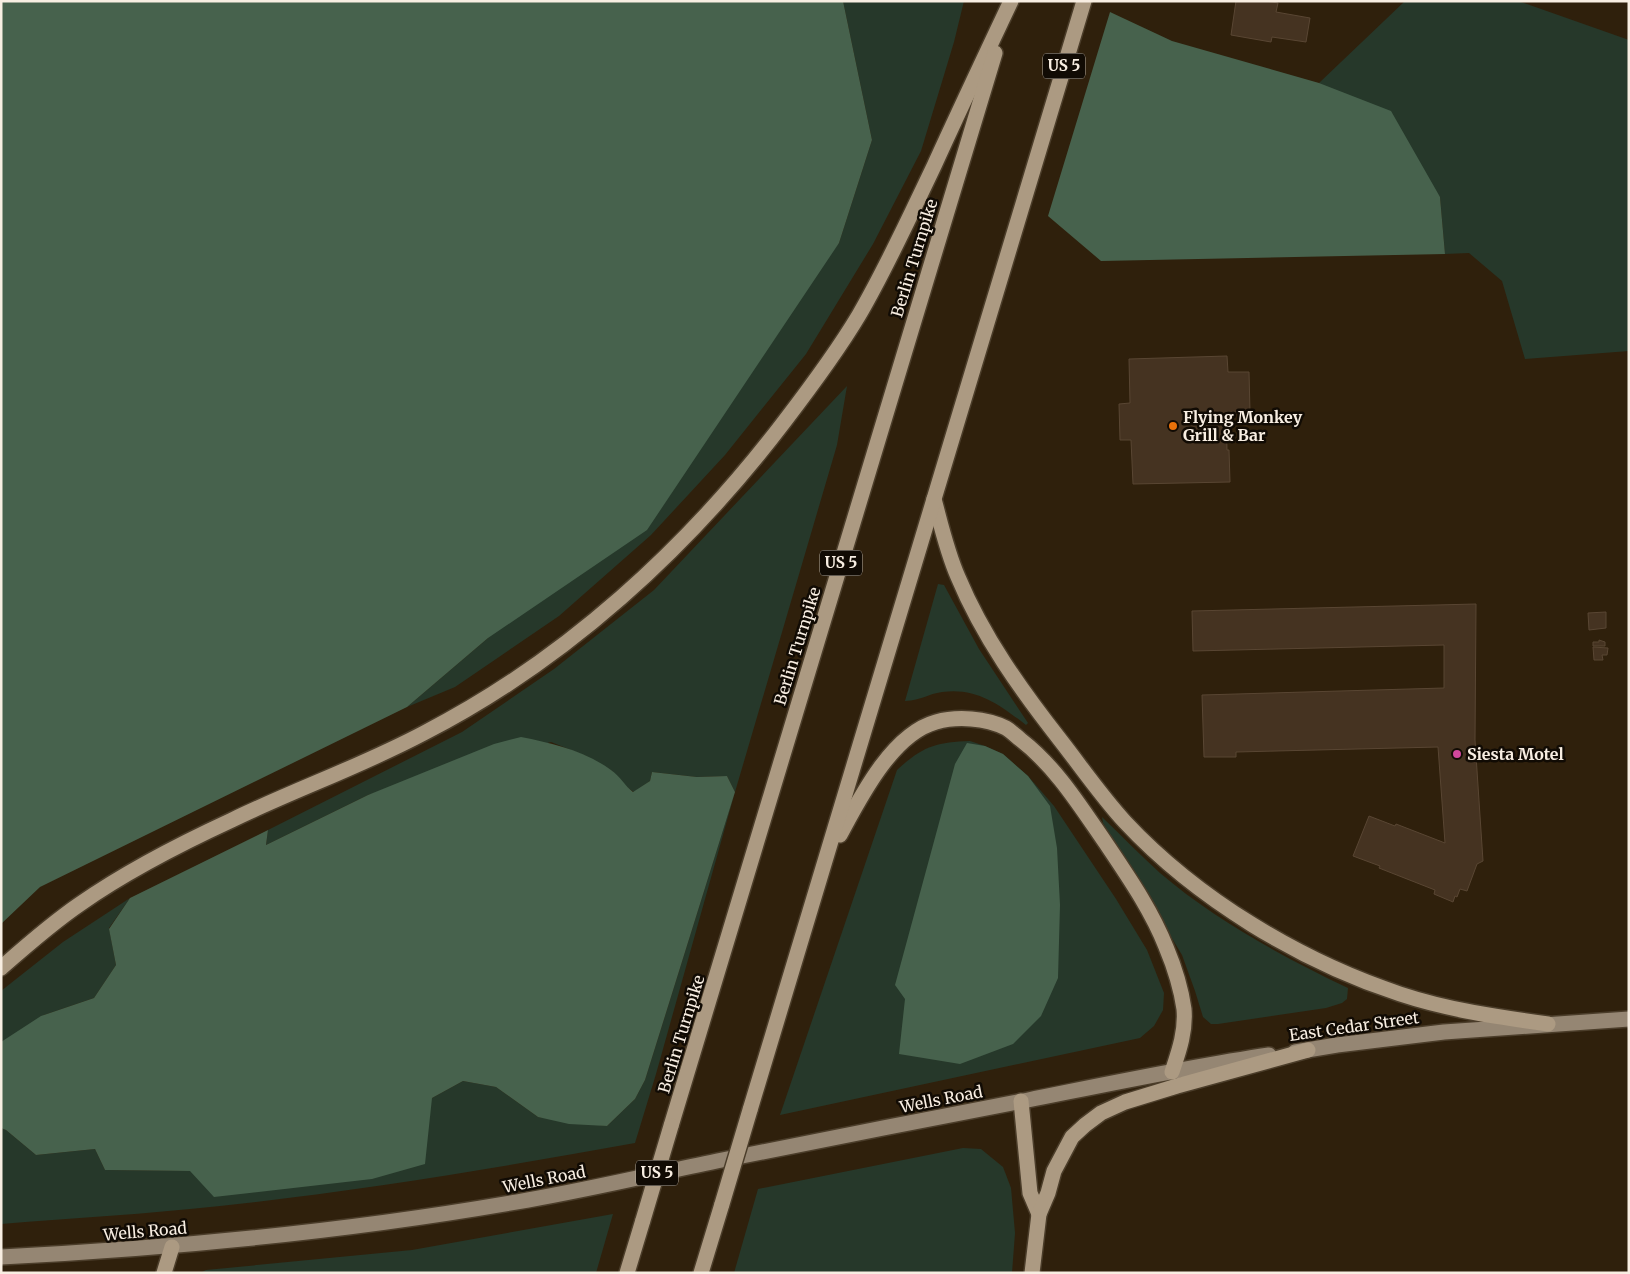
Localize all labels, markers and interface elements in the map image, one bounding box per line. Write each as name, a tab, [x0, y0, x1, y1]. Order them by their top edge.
road number: US 5	[1043, 54, 1085, 78]
street label: Berlin Turnpike	[887, 197, 941, 319]
place label: Flying Monkey Grill & Bar	[1183, 407, 1303, 445]
marker: Flying Monkey Grill & Bar	[1167, 420, 1179, 432]
road number: US 5	[820, 550, 862, 576]
street label: Berlin Turnpike	[770, 585, 824, 707]
place label: Siesta Motel	[1467, 744, 1564, 764]
marker: Siesta Motel	[1451, 748, 1463, 760]
street label: Berlin Turnpike	[654, 973, 708, 1095]
street label: East Cedar Street	[1288, 1007, 1421, 1045]
street label: Wells Road	[897, 1081, 984, 1117]
road number: US 5	[636, 1160, 678, 1186]
street label: Wells Road	[500, 1161, 587, 1197]
street label: Wells Road	[101, 1217, 188, 1245]

